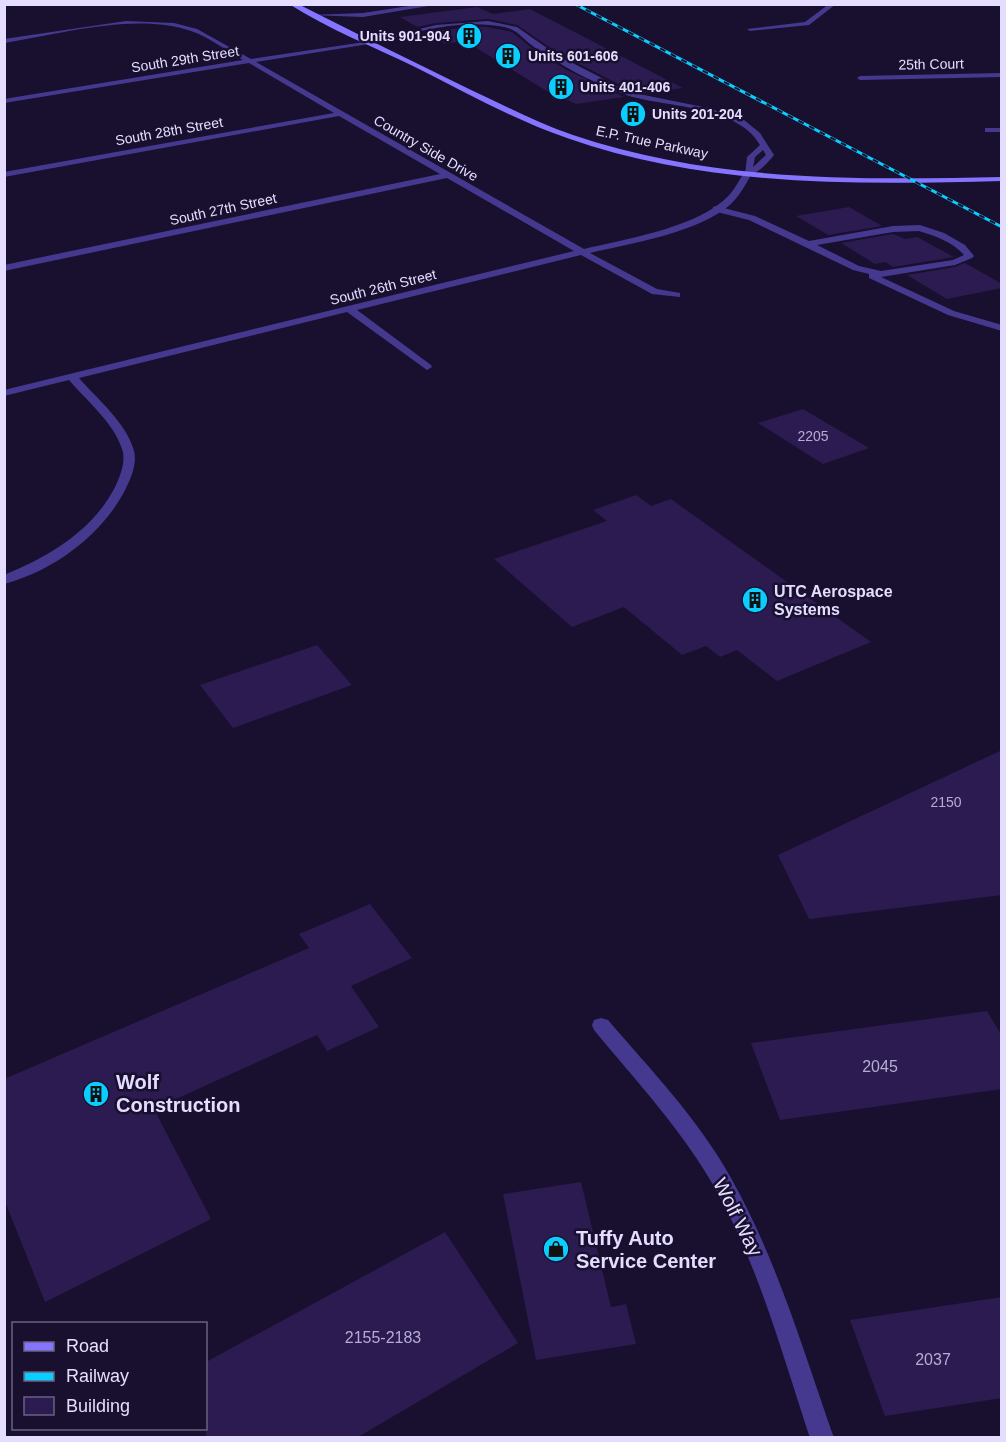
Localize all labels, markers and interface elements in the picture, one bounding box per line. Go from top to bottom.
building icon: Units 901-904 [454,21,484,51]
place label: Units 901-904 [360,28,450,44]
building icon: Units 601-606 [493,41,523,71]
street label: South 29th Street [130,43,240,75]
place label: Units 601-606 [528,48,618,64]
street label: 25th Court [898,55,964,73]
building icon: Units 401-406 [546,72,576,102]
place label: Units 401-406 [580,79,670,95]
building icon: Units 201-204 [618,99,648,129]
place label: Units 201-204 [652,106,742,122]
street label: Country Side Drive [371,112,481,184]
street label: South 28th Street [114,114,224,148]
street label: E.P. True Parkway [595,122,709,162]
street label: South 27th Street [168,190,278,228]
street label: South 26th Street [328,266,438,308]
house number: 2205 [797,428,829,444]
place label: UTC Aerospace Systems [774,583,893,618]
building icon: UTC Aerospace Systems [740,585,770,615]
house number: 2150 [930,794,962,810]
house number: 2045 [862,1058,898,1075]
place label: Wolf Construction [116,1071,240,1116]
building icon: Wolf Construction [81,1079,111,1109]
street label: Wolf Way [709,1174,767,1260]
place label: Tuffy Auto Service Center [576,1227,716,1272]
shop icon: Tuffy Auto Service Center [541,1234,571,1264]
legend [12,1322,207,1430]
house number: 2155-2183 [345,1329,421,1346]
text: Road [66,1336,109,1356]
house number: 2037 [915,1351,951,1368]
text: Railway [66,1366,129,1386]
text: Building [66,1396,130,1416]

